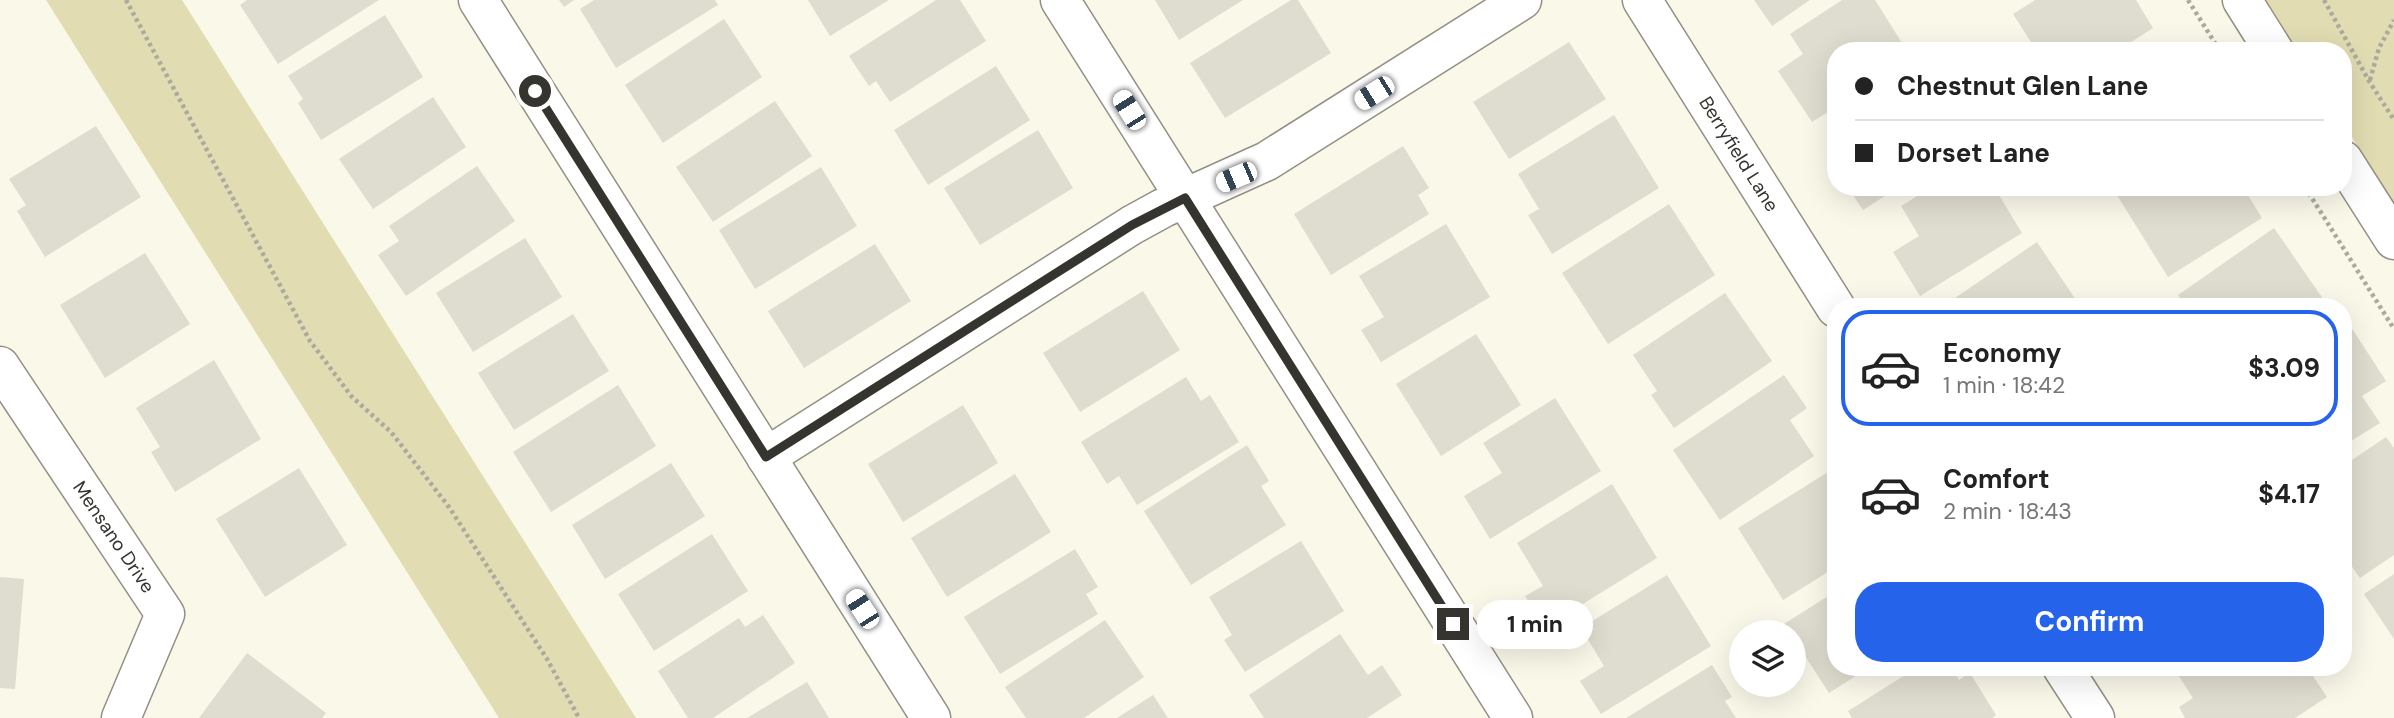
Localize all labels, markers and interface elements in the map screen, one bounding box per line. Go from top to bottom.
text: Chestnut Glen Lane [1897,69,2148,103]
car [1351,73,1398,113]
route start [519,75,551,107]
car [1109,87,1150,133]
street label: Berryfield Lane [1694,92,1784,216]
text: Dorset Lane [1897,136,2050,170]
car [1213,159,1260,195]
text: Economy [1943,336,2061,370]
icon: car [1859,337,1922,400]
text: $3.09 [2248,351,2320,385]
text: 1 min · 18:42 [1943,370,2065,400]
text: Comfort [1943,462,2049,496]
icon: car [1859,463,1922,526]
street label: Mensano Drive [67,476,161,598]
text: $4.17 [2258,477,2320,511]
text: 2 min · 18:43 [1943,496,2072,526]
button: Confirm [1855,582,2324,662]
car [842,586,883,632]
callout: 1 min [1478,600,1593,648]
route end [1437,608,1469,640]
text: 1 min [1507,609,1563,639]
map controls [1729,620,1806,697]
button: layers [1729,620,1806,697]

